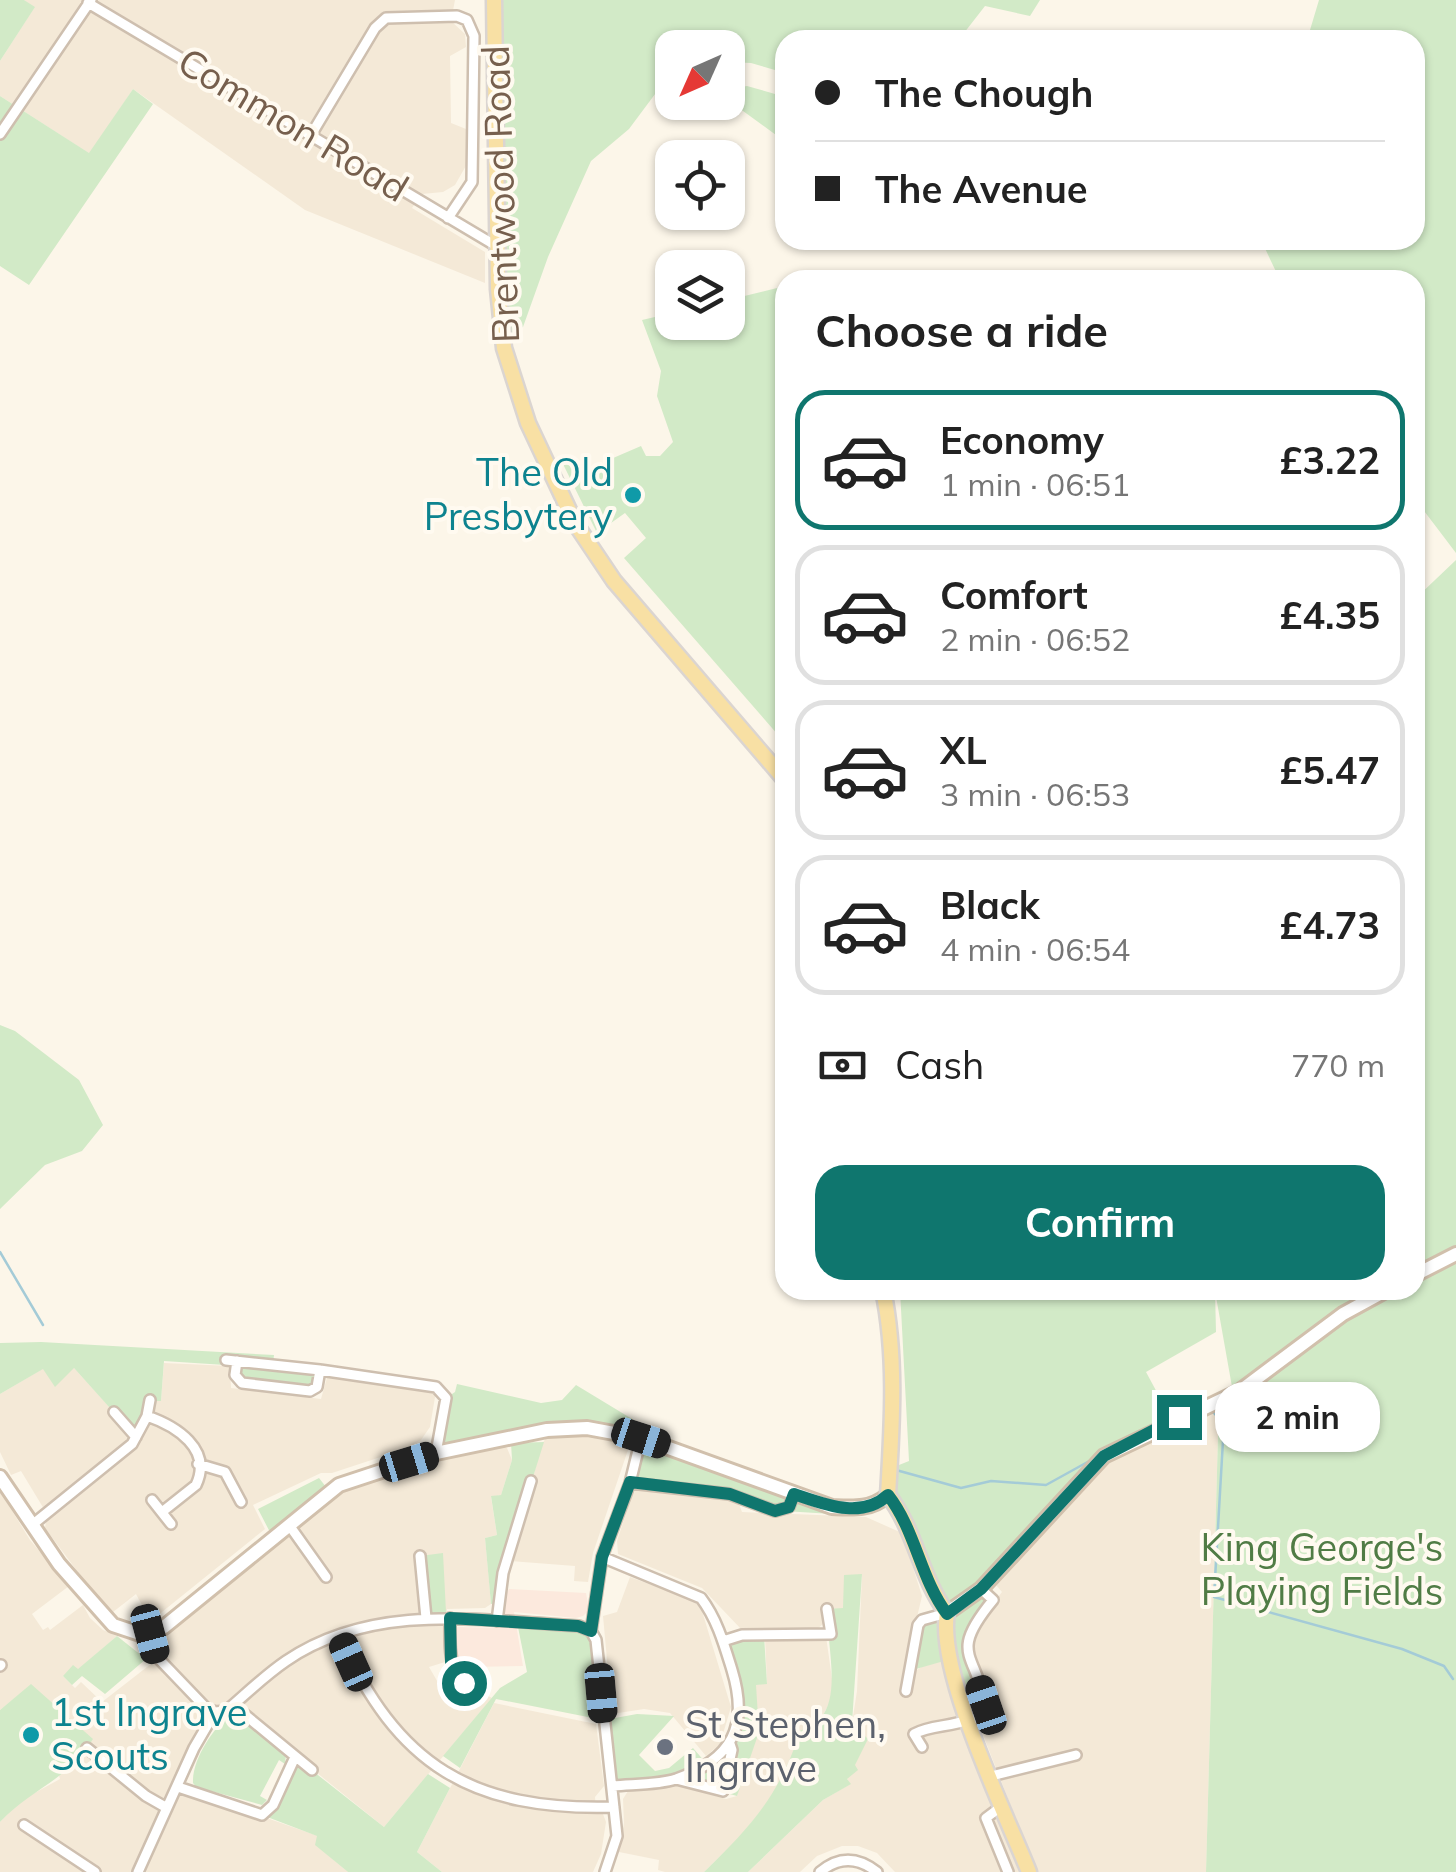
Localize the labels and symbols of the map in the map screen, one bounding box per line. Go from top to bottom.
north arrow [655,30,745,120]
street label: Common Road [170,37,417,212]
street label: Brentwood Road [471,44,529,344]
place label: The Old Presbytery [424,448,613,540]
marker: The Old Presbytery [622,484,644,506]
callout: 2 min [1214,1382,1379,1452]
route end [1157,1395,1202,1440]
car [608,1414,674,1462]
car [376,1439,442,1485]
park label: King George's Playing Fields [1201,1523,1443,1615]
car [128,1601,172,1667]
car [325,1628,377,1696]
route start [442,1661,487,1706]
car [583,1662,619,1724]
car [962,1672,1010,1738]
place label: 1st Ingrave Scouts [51,1688,248,1780]
place label: St Stephen, Ingrave [685,1700,886,1792]
marker: 1st Ingrave Scouts [20,1724,42,1746]
marker: St Stephen, Ingrave [654,1736,676,1758]

